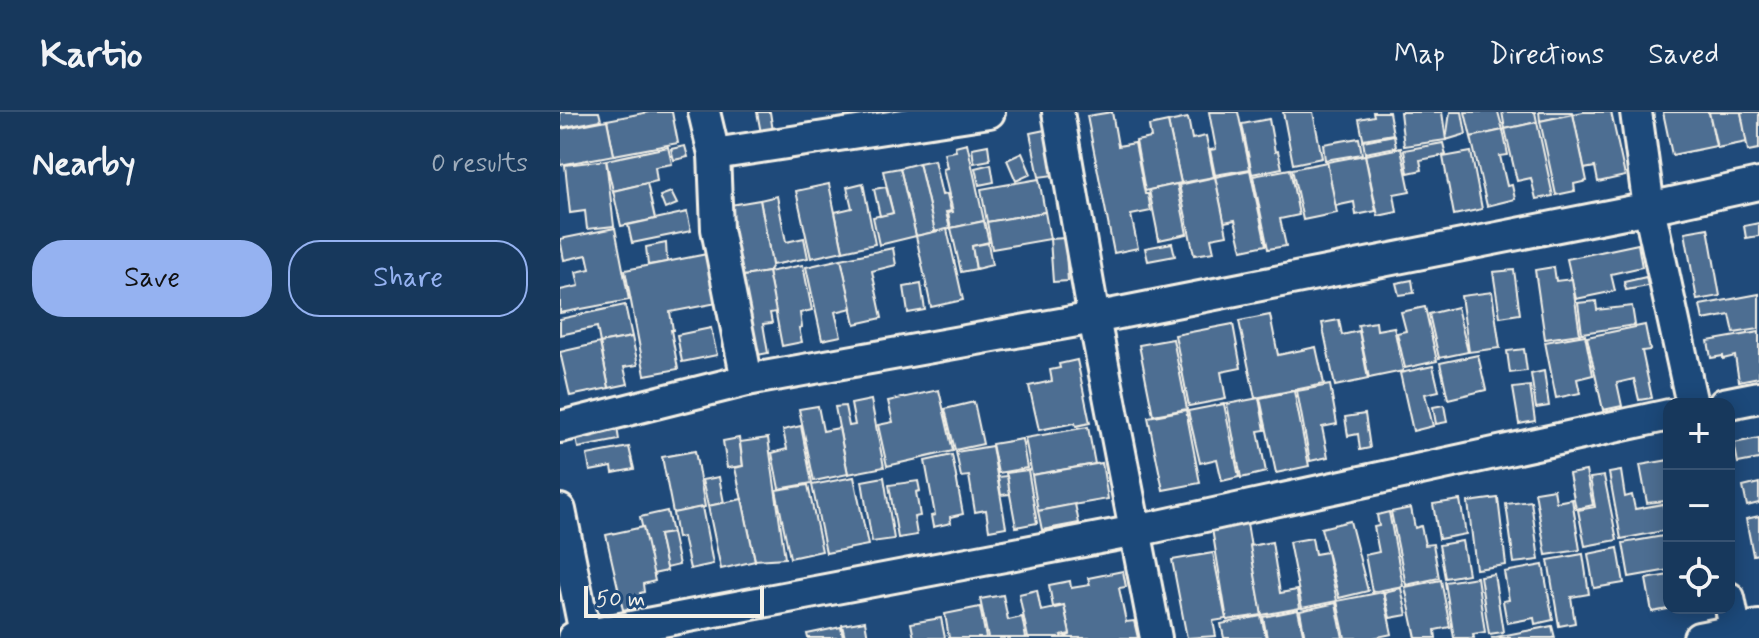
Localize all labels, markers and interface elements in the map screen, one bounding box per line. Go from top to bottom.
text: Kartio [40,31,143,80]
text: Map [1394,37,1445,74]
text: Directions [1489,37,1604,74]
text: Saved [1648,37,1719,74]
text: Nearby [32,142,136,187]
text: 0 results [431,147,528,181]
button: Save [32,240,272,317]
button: Share [288,240,528,317]
map controls [1663,398,1735,614]
button: + [1663,398,1735,470]
button: − [1663,470,1735,542]
button: locate [1663,542,1735,614]
scale bar [584,582,764,618]
text: 50 m [596,586,645,614]

